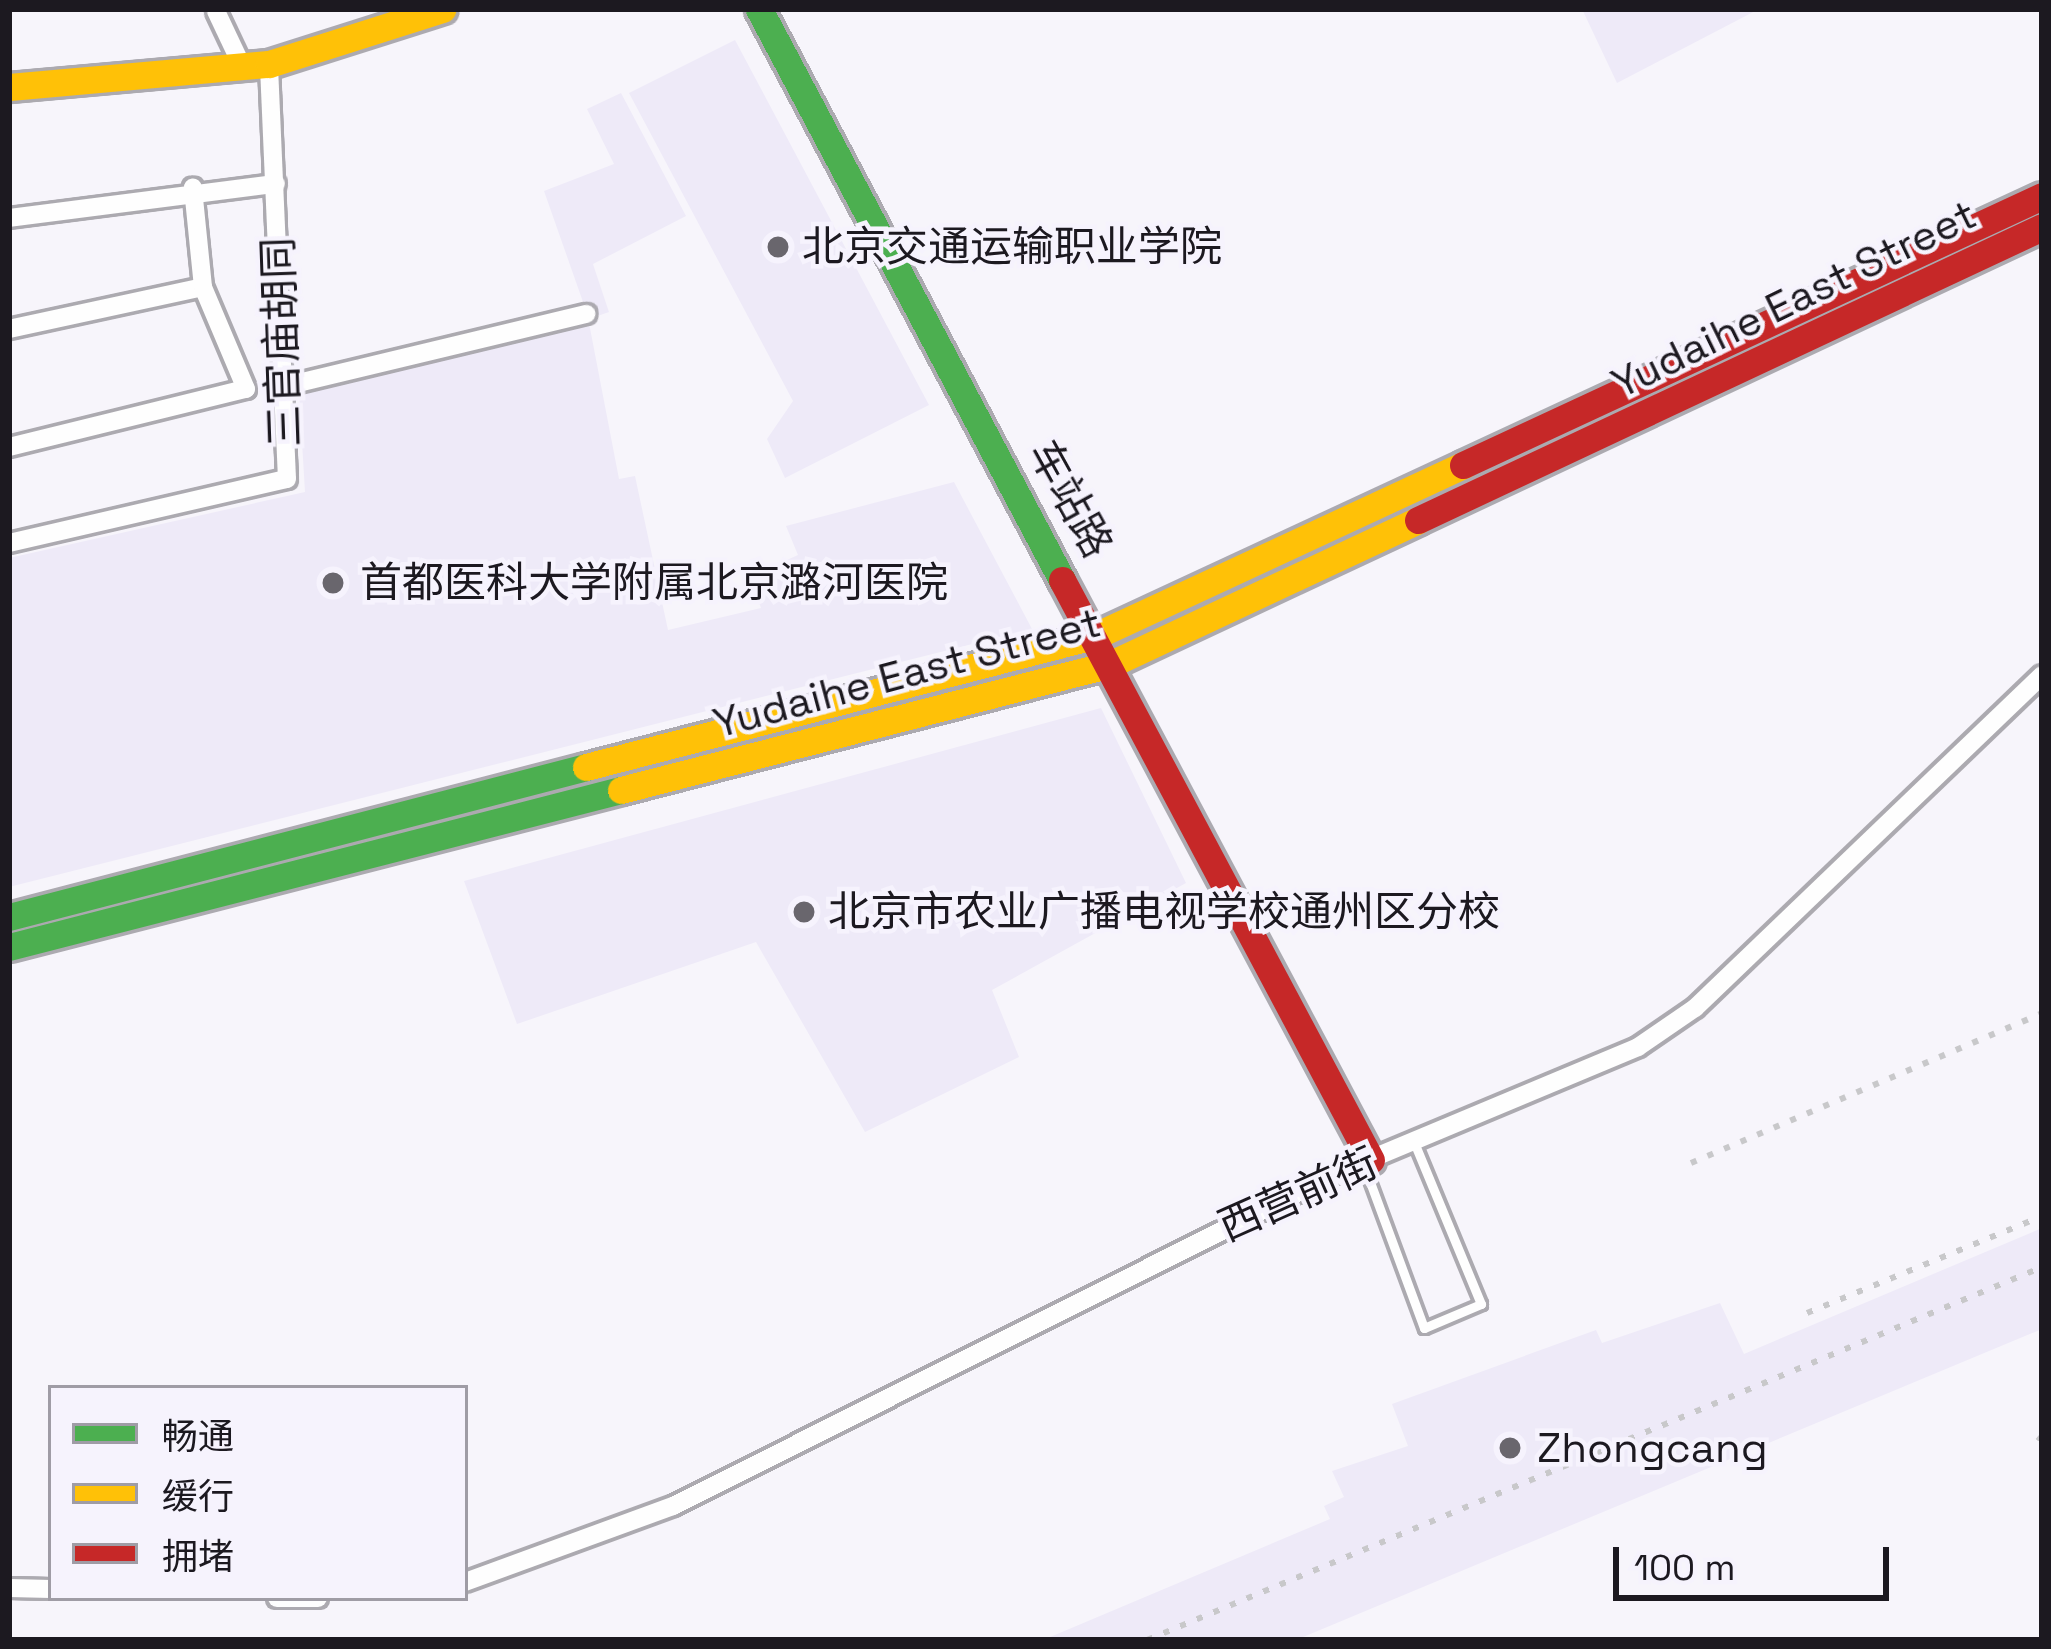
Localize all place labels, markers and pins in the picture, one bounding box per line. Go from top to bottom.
place label: 北京交通运输职业学院 [802,222,1222,272]
marker: 北京交通运输职业学院 [765,234,791,260]
place label: 首都医科大学附属北京潞河医院 [360,558,948,608]
marker: 首都医科大学附属北京潞河医院 [317,567,349,599]
place label: 北京市农业广播电视学校通州区分校 [828,887,1500,937]
marker: 北京市农业广播电视学校通州区分校 [791,899,817,925]
place label: Zhongcang [1537,1423,1768,1473]
marker: Zhongcang [1494,1432,1526,1464]

